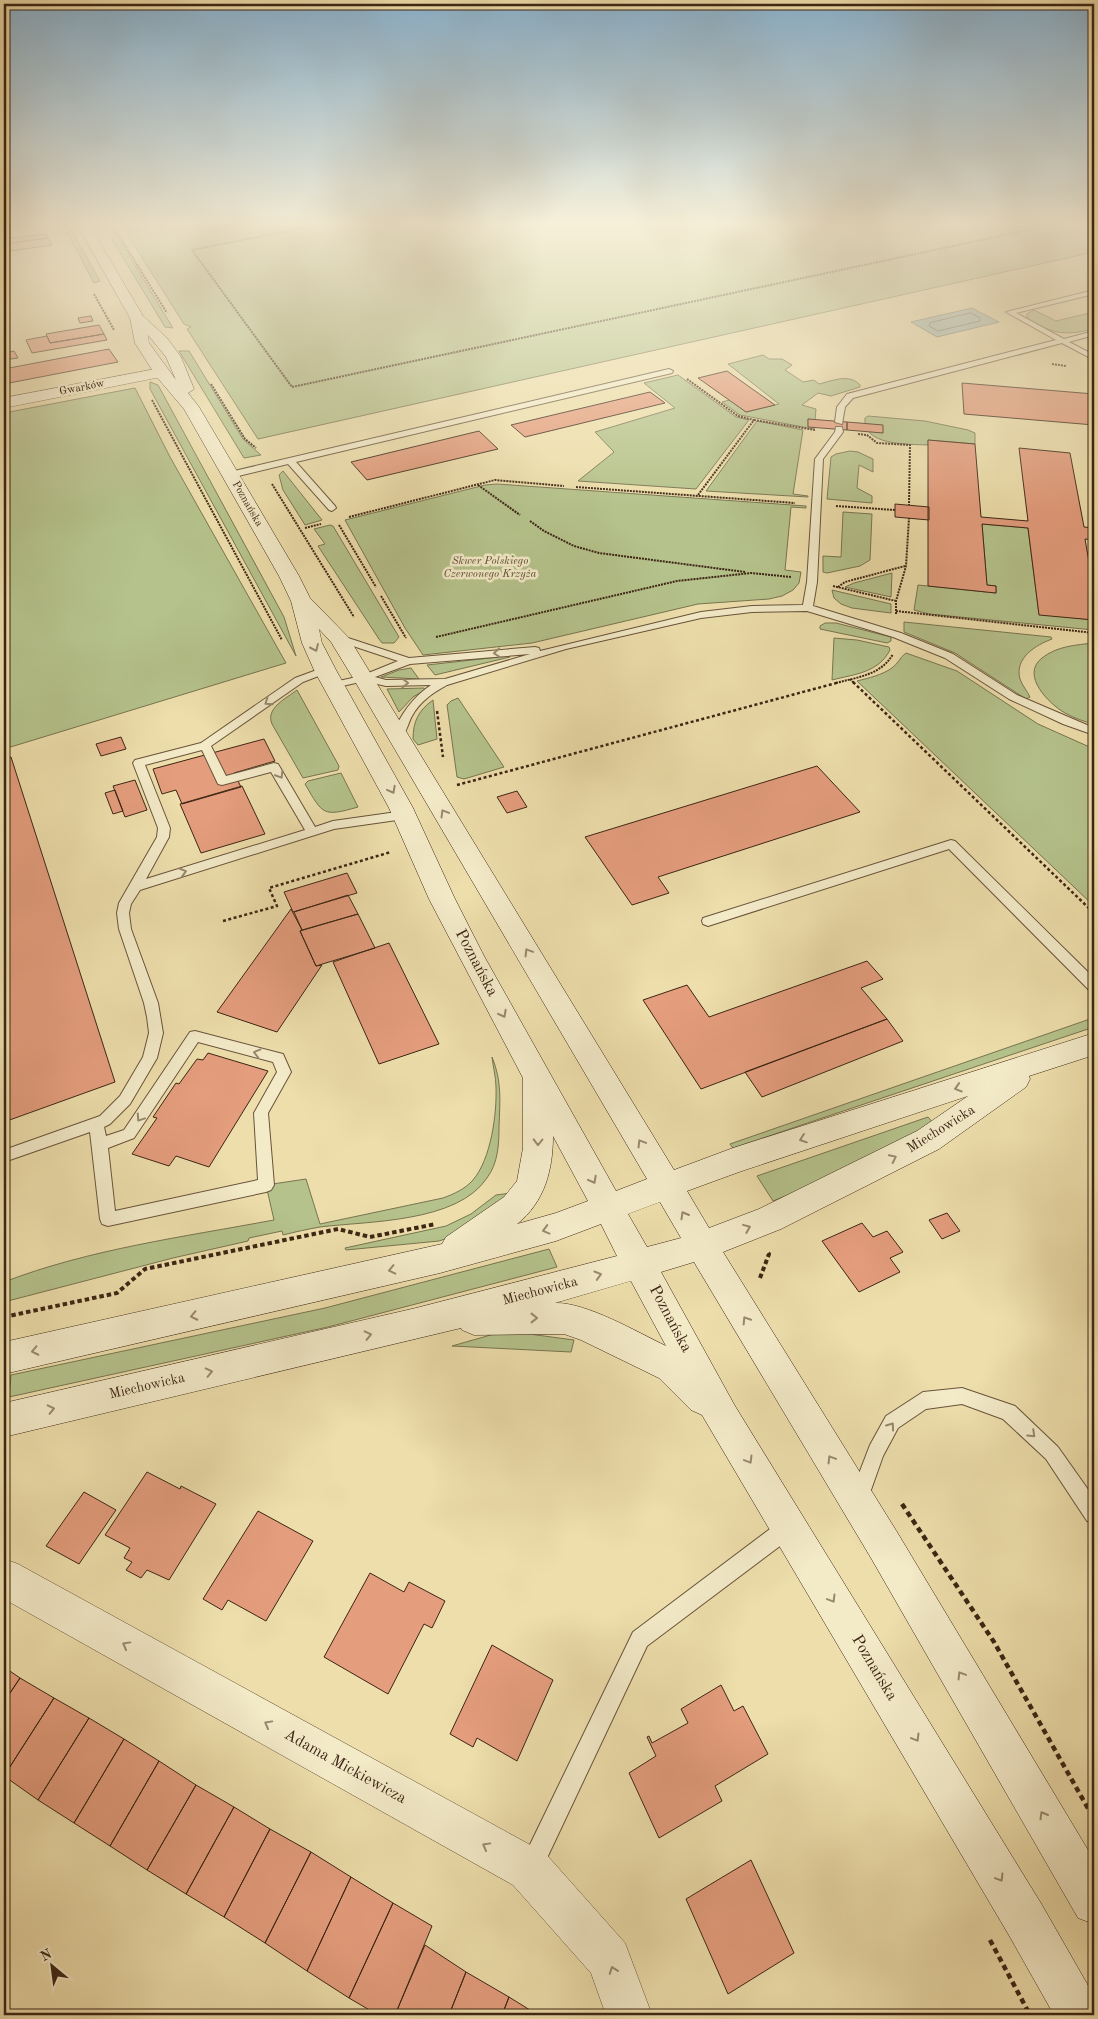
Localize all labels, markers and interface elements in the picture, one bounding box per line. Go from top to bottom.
street label: Gwarków [59,378,106,398]
street label: Poznańska [230,479,265,529]
park label: Skwer Polskiego Czerwonego Krzyża [444,556,537,580]
one-way arrow [308,643,319,652]
one-way arrow [493,647,501,658]
one-way arrow [402,678,409,688]
one-way arrow [264,696,273,705]
one-way arrow [273,770,283,779]
one-way arrow [386,785,396,794]
one-way arrow [441,809,451,818]
one-way arrow [178,868,186,878]
street label: Poznańska [452,927,500,999]
one-way arrow [524,949,534,958]
one-way arrow [497,1009,507,1018]
one-way arrow [253,1048,261,1058]
one-way arrow [954,1083,962,1093]
street label: Miechowicka [904,1103,978,1155]
one-way arrow [137,1112,146,1121]
one-way arrow [800,1133,808,1143]
one-way arrow [533,1138,543,1146]
one-way arrow [638,1139,648,1148]
one-way arrow [888,1153,897,1164]
one-way arrow [587,1175,597,1184]
one-way arrow [680,1212,690,1221]
one-way arrow [742,1223,751,1234]
one-way arrow [541,1224,550,1235]
one-way arrow [388,1264,397,1275]
one-way arrow [593,1271,602,1281]
street label: Miechowicka [501,1274,579,1308]
street label: Poznańska [646,1283,694,1355]
one-way arrow [189,1310,198,1321]
one-way arrow [530,1313,538,1323]
one-way arrow [742,1317,752,1326]
one-way arrow [363,1330,372,1341]
one-way arrow [31,1345,40,1356]
one-way arrow [205,1367,214,1378]
street label: Miechowicka [108,1370,186,1402]
one-way arrow [47,1404,56,1415]
one-way arrow [885,1422,894,1432]
one-way arrow [1026,1428,1035,1437]
one-way arrow [742,1454,752,1463]
one-way arrow [827,1455,837,1464]
one-way arrow [826,1594,836,1603]
street label: Poznańska [848,1632,900,1704]
one-way arrow [122,1642,131,1652]
one-way arrow [958,1671,968,1680]
one-way arrow [264,1720,273,1730]
street label: Adama Mickiewicza [281,1727,409,1807]
one-way arrow [910,1733,920,1742]
one-way arrow [1040,1811,1050,1820]
one-way arrow [483,1842,492,1852]
one-way arrow [993,1872,1003,1881]
north arrow [28,1942,78,1992]
text: N [38,1947,55,1964]
one-way arrow [609,1966,619,1974]

